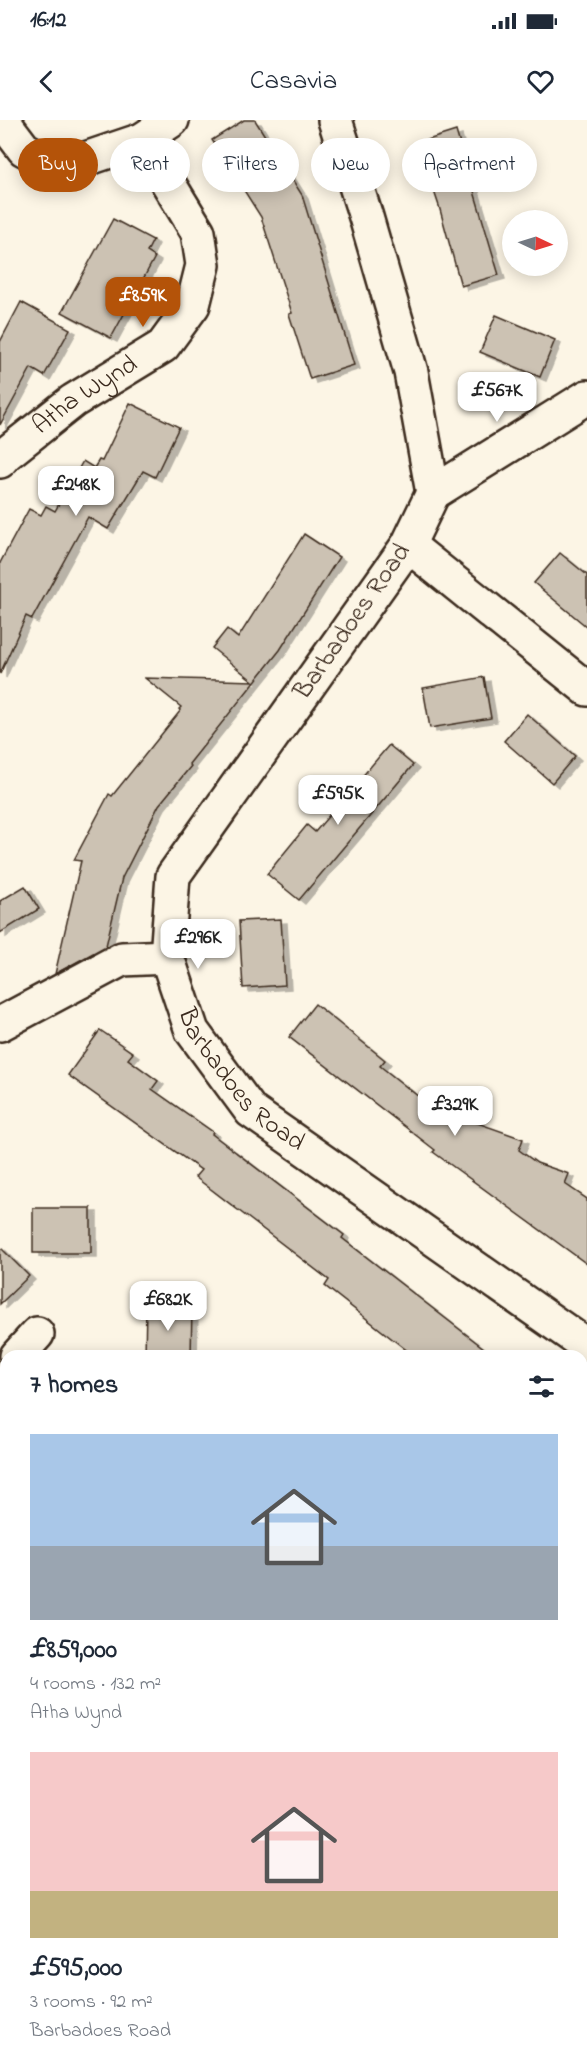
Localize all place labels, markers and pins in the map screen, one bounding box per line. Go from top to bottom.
pin: £859K [101,277,185,328]
pin: £567K [455,372,539,423]
pin: £248K [34,466,118,517]
pin: £595K [296,775,380,826]
pin: £296K [156,919,240,970]
pin: £329K [413,1086,497,1137]
pin: £682K [126,1281,210,1332]

